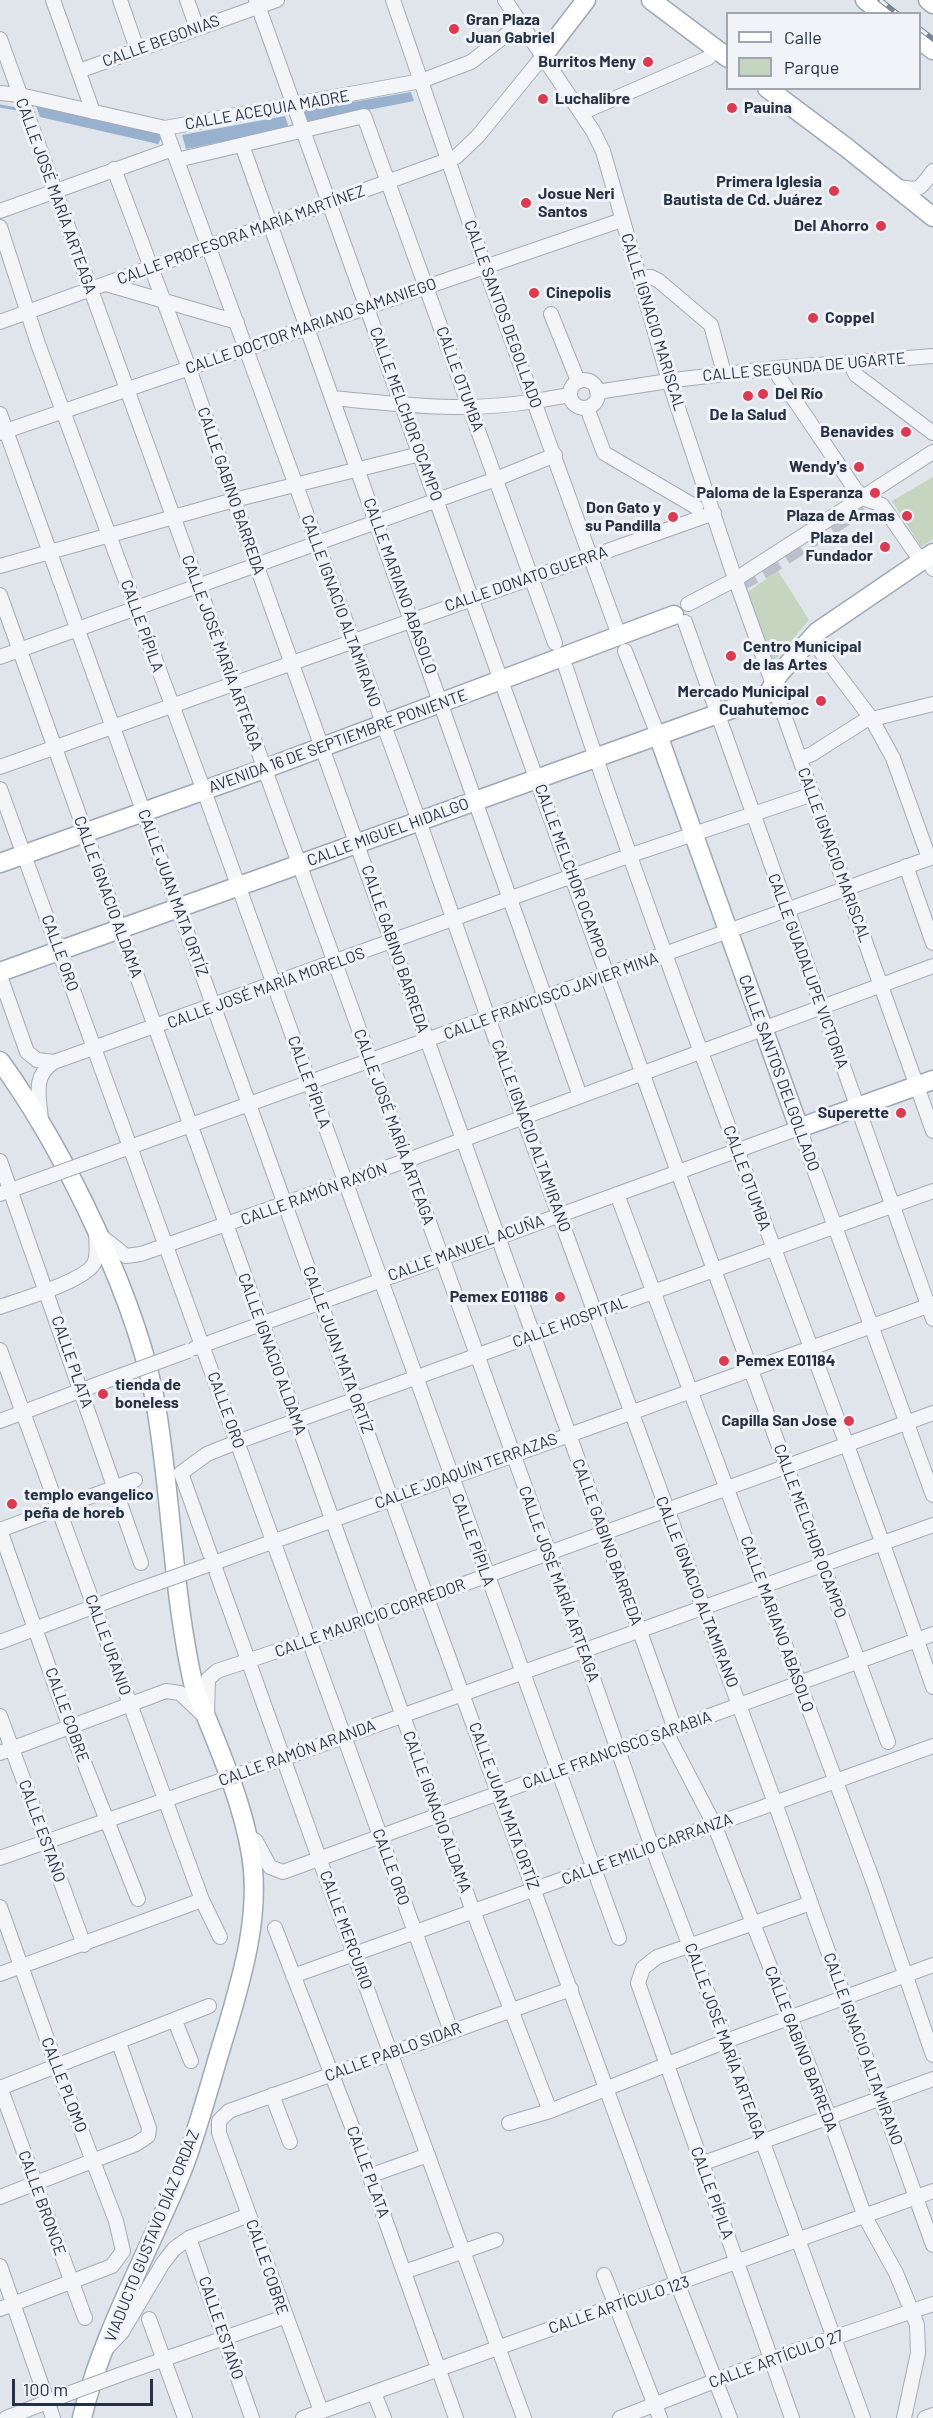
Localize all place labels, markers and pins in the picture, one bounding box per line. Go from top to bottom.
place label: Gran Plaza Juan Gabriel [466,10,555,48]
marker: Gran Plaza Juan Gabriel [447,22,461,36]
place label: Burritos Meny [538,52,636,72]
marker: Burritos Meny [641,55,655,69]
place label: Luchalibre [555,89,630,109]
marker: Luchalibre [536,92,550,106]
place label: Pauina [744,98,792,118]
marker: Pauina [725,101,739,115]
place label: Primera Iglesia Bautista de Cd. Juárez [663,172,822,210]
place label: Josue Neri Santos [538,184,615,222]
marker: Primera Iglesia Bautista de Cd. Juárez [827,184,841,198]
marker: Josue Neri Santos [519,196,533,210]
place label: Del Ahorro [794,216,869,236]
marker: Del Ahorro [874,219,888,233]
place label: Cinepolis [546,283,611,303]
marker: Cinepolis [527,286,541,300]
place label: Coppel [825,308,874,328]
marker: Coppel [806,311,820,325]
place label: Del Río [775,384,823,404]
marker: Del Río [756,387,770,401]
marker: De la Salud [741,389,755,403]
place label: De la Salud [710,405,786,425]
place label: Benavides [820,422,894,442]
marker: Benavides [899,425,913,439]
place label: Wendy's [789,457,847,477]
marker: Wendy's [852,460,866,474]
place label: Paloma de la Esperanza [697,483,863,503]
marker: Paloma de la Esperanza [868,486,882,500]
place label: Don Gato y su Pandilla [585,498,661,536]
place label: Plaza de Armas [786,506,895,526]
marker: Plaza de Armas [900,509,914,523]
marker: Don Gato y su Pandilla [666,510,680,524]
place label: Plaza del Fundador [806,528,873,566]
marker: Plaza del Fundador [878,540,892,554]
place label: Centro Municipal de las Artes [743,637,861,675]
marker: Centro Municipal de las Artes [724,649,738,663]
place label: Mercado Municipal Cuahutemoc [678,682,809,720]
marker: Mercado Municipal Cuahutemoc [814,694,828,708]
place label: Superette [818,1103,889,1123]
marker: Superette [894,1106,908,1120]
place label: Pemex E01186 [450,1287,548,1307]
marker: Pemex E01186 [553,1290,567,1304]
place label: Pemex E01184 [736,1351,835,1371]
marker: Pemex E01184 [717,1354,731,1368]
place label: tienda de boneless [115,1375,181,1413]
marker: tienda de boneless [96,1387,110,1401]
place label: Capilla San Jose [721,1411,837,1431]
marker: Capilla San Jose [842,1414,856,1428]
place label: templo evangelico peña de horeb [24,1485,154,1523]
marker: templo evangelico peña de horeb [5,1497,19,1511]

